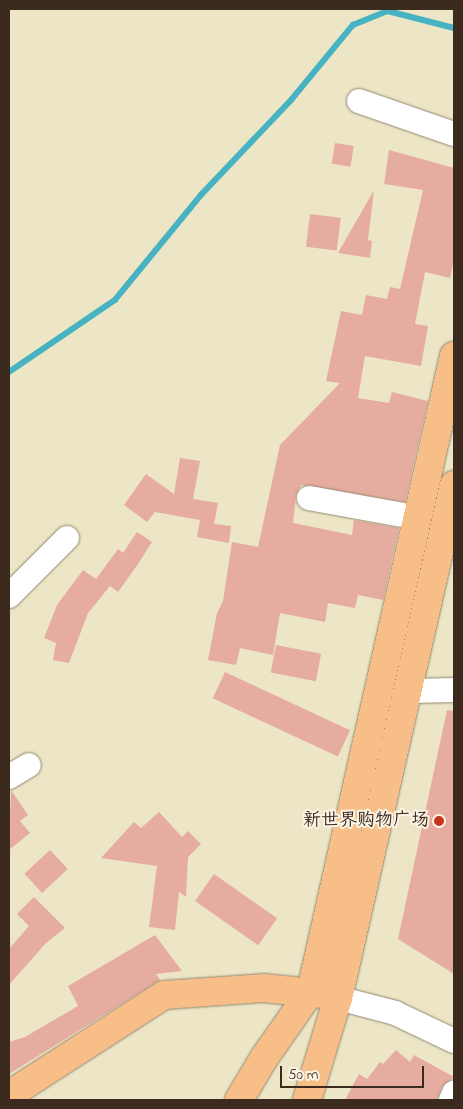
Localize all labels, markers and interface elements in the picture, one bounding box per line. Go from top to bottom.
place label: 新世界购物广场 [303,810,429,832]
marker: 新世界购物广场 [433,815,445,827]
scale bar [283,1056,427,1088]
text: 50 m [288,1064,318,1086]

